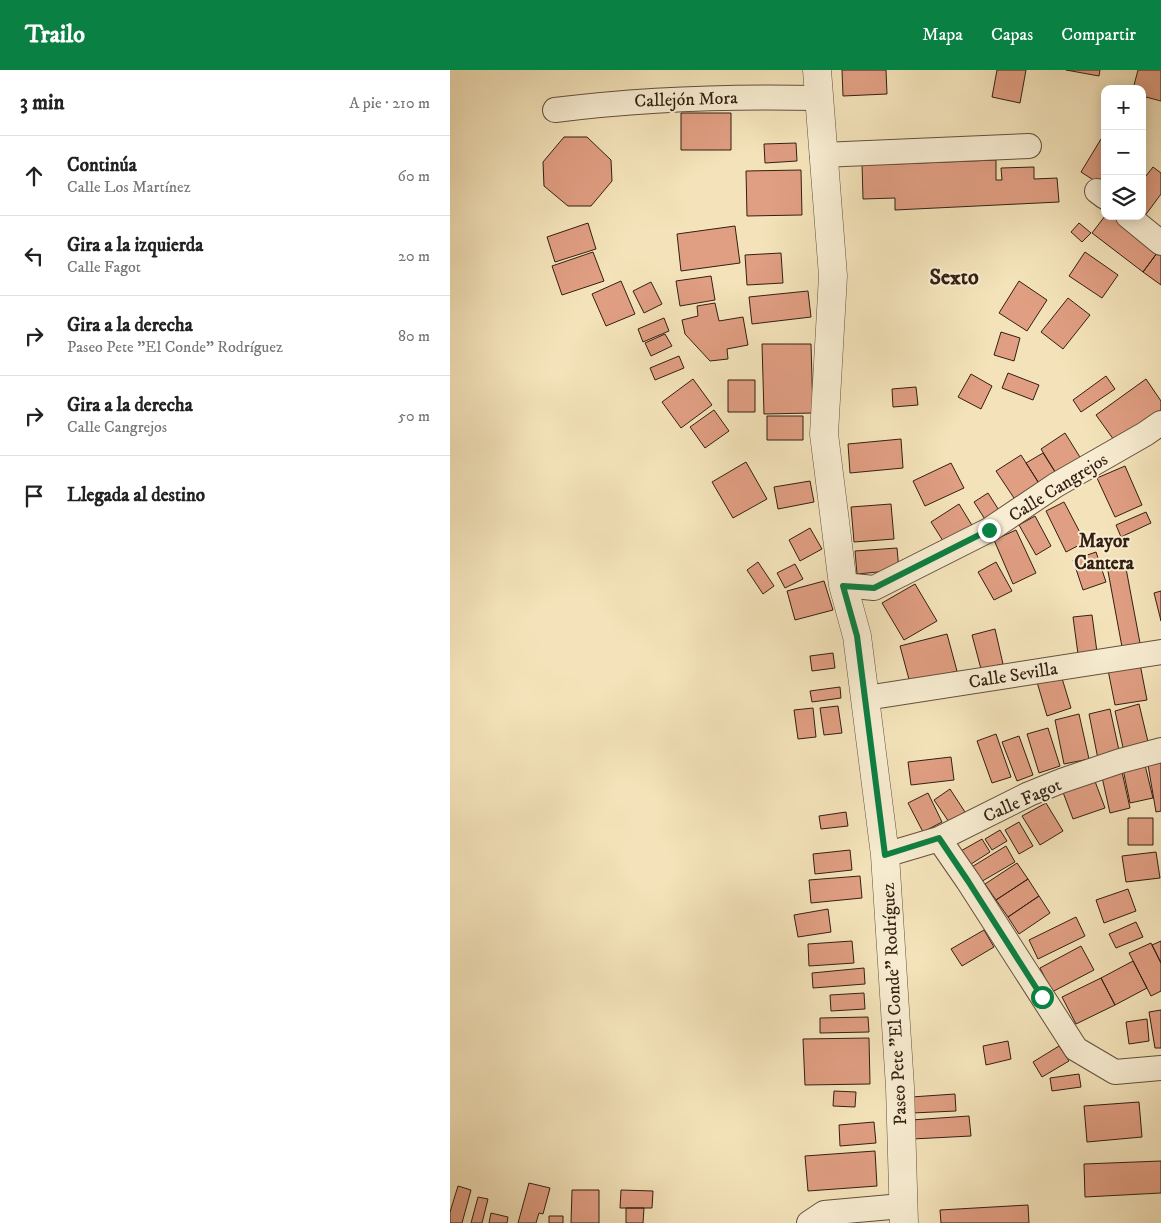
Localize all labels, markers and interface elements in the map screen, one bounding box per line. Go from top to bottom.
text: Trailo [25,20,85,50]
text: Mapa [922,24,963,46]
text: Capas [991,24,1033,46]
text: Compartir [1061,24,1136,46]
map controls [1101,85,1146,220]
button: + [1101,85,1146,130]
street label: Callejón Mora [634,87,738,113]
text: 3 min [20,90,65,116]
text: A pie · 210 m [349,93,430,113]
button: − [1101,130,1146,175]
text: Continúa [67,154,137,177]
icon: ahead [20,162,48,190]
text: 60 m [398,166,430,186]
button: layers [1101,175,1146,220]
text: Calle Los Martínez [67,177,191,197]
text: Gira a la izquierda [67,234,203,257]
icon: left [20,242,48,270]
text: 20 m [398,246,430,266]
text: Calle Fagot [67,257,141,277]
district label: Sexto [929,264,979,291]
text: Gira a la derecha [67,314,193,337]
icon: right [20,322,48,350]
text: 80 m [398,326,430,346]
text: Paseo Pete "El Conde" Rodríguez [67,337,283,357]
text: Gira a la derecha [67,394,193,417]
icon: right [20,402,48,430]
text: 50 m [398,406,430,426]
text: Calle Cangrejos [67,417,167,437]
street label: Calle Cangrejos [1005,449,1112,527]
icon: arrive [20,482,48,510]
text: Llegada al destino [67,484,205,507]
route end [978,519,1001,542]
district label: Mayor Cantera [1074,530,1135,575]
street label: Calle Sevilla [967,658,1059,694]
street label: Calle Fagot [980,774,1065,828]
street label: Paseo Pete "El Conde" Rodríguez [878,882,912,1126]
route start [1031,986,1054,1009]

